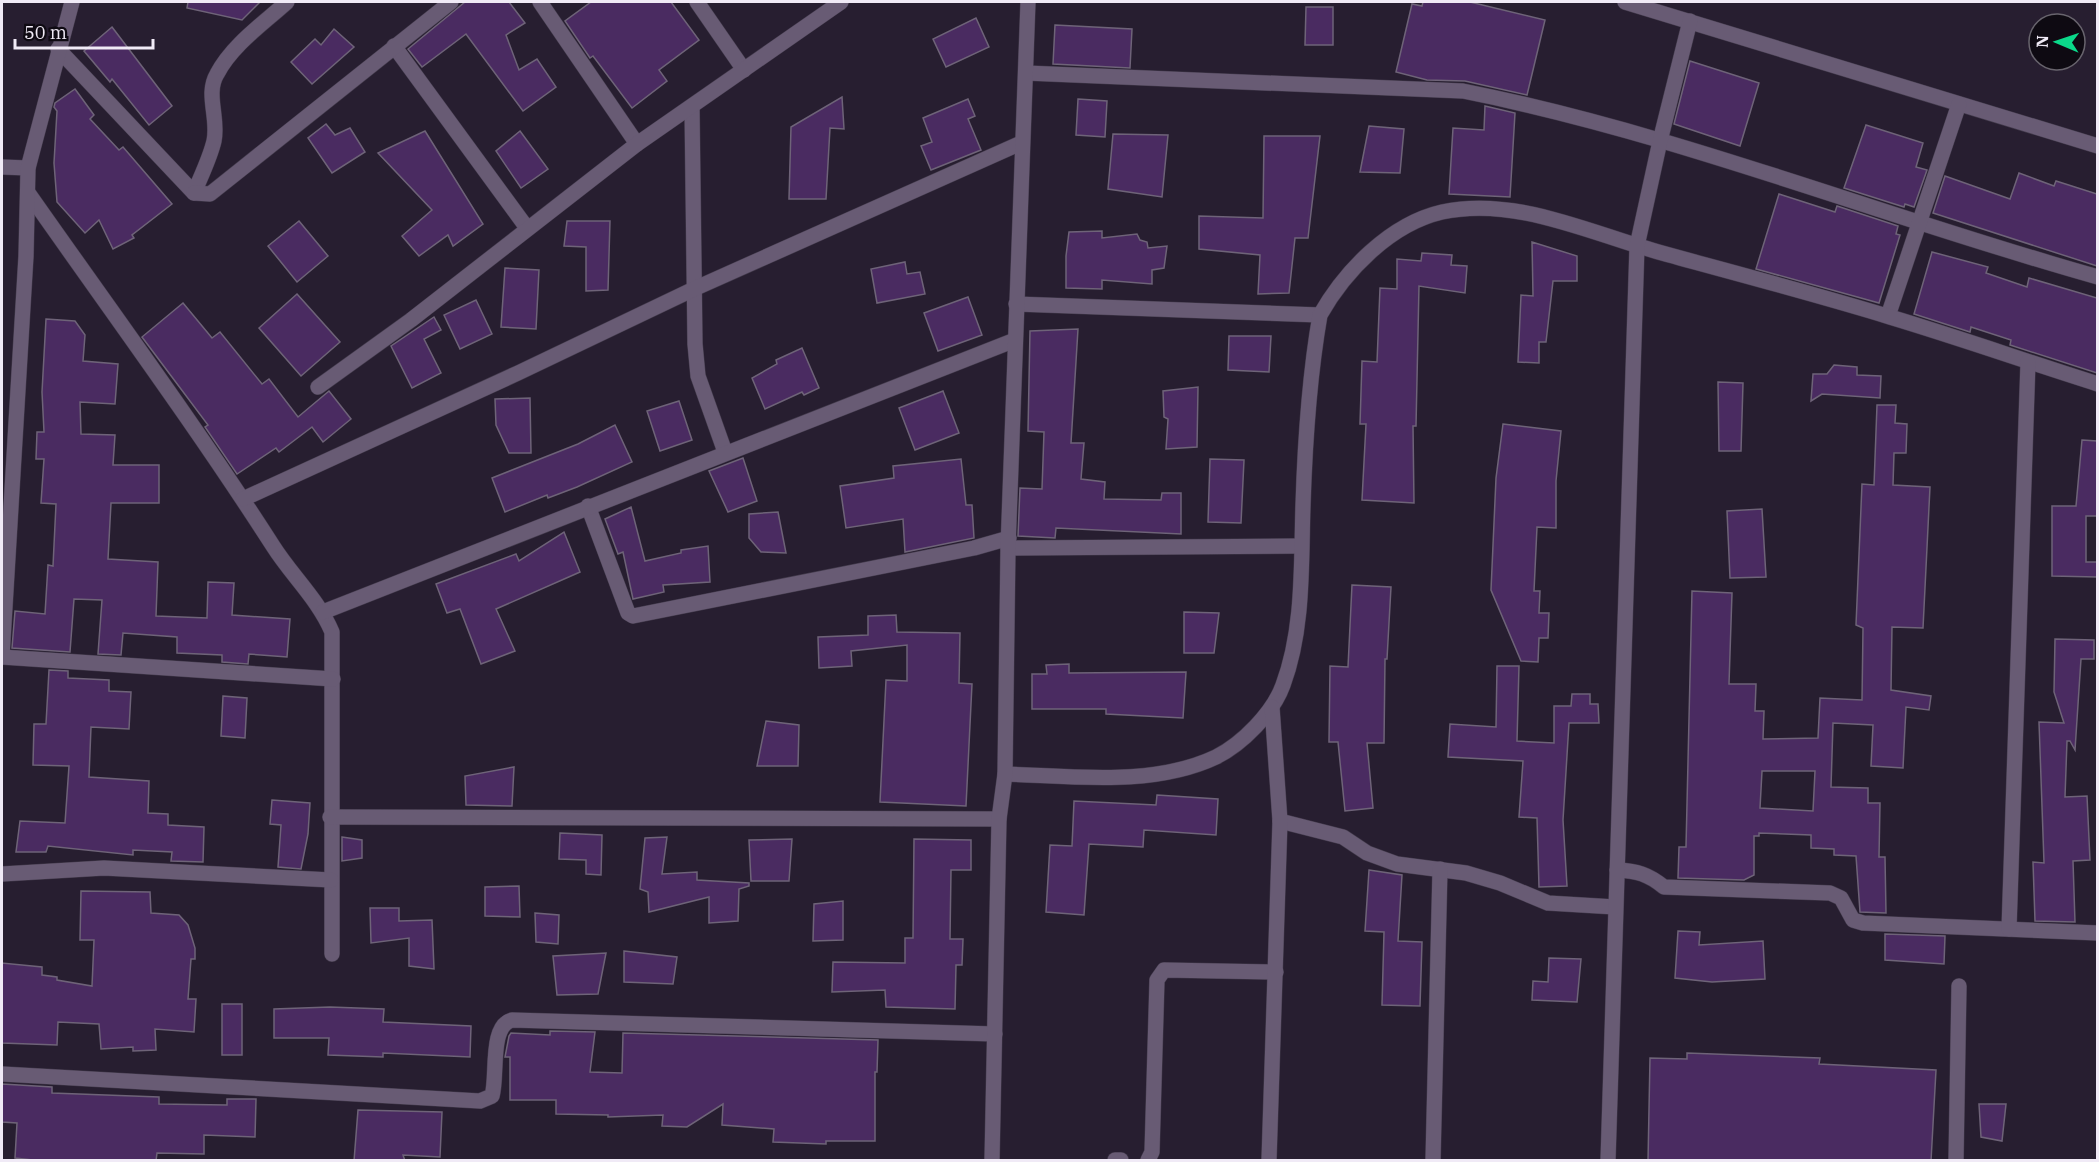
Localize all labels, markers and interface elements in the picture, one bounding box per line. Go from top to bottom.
scale bar [15,12,153,50]
north arrow [2027,12,2087,72]
text: 50 m [24,21,67,44]
text: N [2032,35,2052,48]

